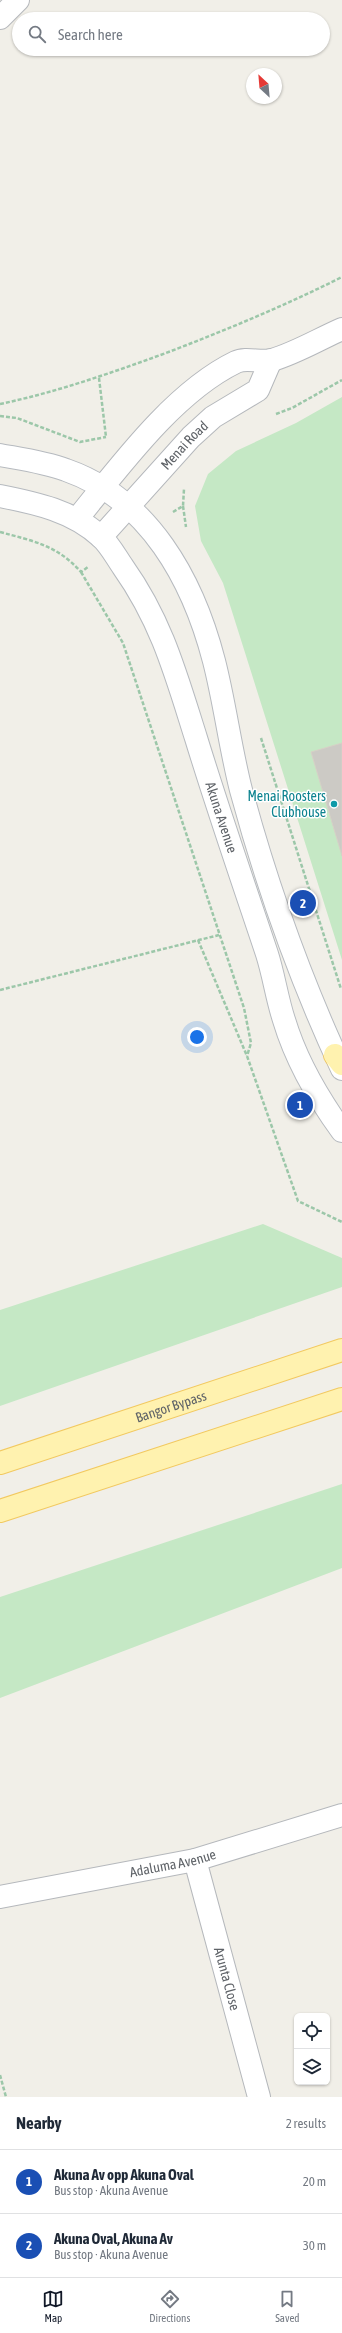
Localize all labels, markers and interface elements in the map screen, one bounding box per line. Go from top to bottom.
search box [12,12,330,56]
icon: search [26,23,48,45]
text: Search here [58,26,123,43]
north arrow [246,68,282,104]
street label: Menai Road [158,418,211,473]
street label: Akuna Avenue [202,780,241,855]
place label: Menai Roosters Clubhouse [247,788,326,820]
marker: Menai Roosters Clubhouse [329,799,339,809]
pin: 2 [290,888,316,918]
your location [187,1027,207,1047]
pin: 1 [287,1090,313,1120]
street label: Bangor Bypass [133,1387,209,1426]
street label: Adaluma Avenue [128,1846,218,1880]
street label: Arunta Close [211,1945,243,2012]
map controls [294,2013,330,2085]
button: locate [294,2013,330,2049]
button: layers [294,2049,330,2085]
text: Nearby [16,2113,62,2133]
text: 2 results [286,2116,326,2131]
text: Akuna Av opp Akuna Oval [54,2166,194,2183]
text: 1 [26,2174,32,2189]
text: 20 m [303,2174,326,2189]
text: Bus stop · Akuna Avenue [54,2183,168,2198]
text: Akuna Oval, Akuna Av [54,2230,173,2247]
text: 2 [26,2238,32,2253]
text: 30 m [303,2238,326,2253]
text: Bus stop · Akuna Avenue [54,2247,168,2262]
tab: Map [42,2288,64,2324]
tab: Directions [149,2288,190,2324]
tab: Saved [275,2288,300,2324]

